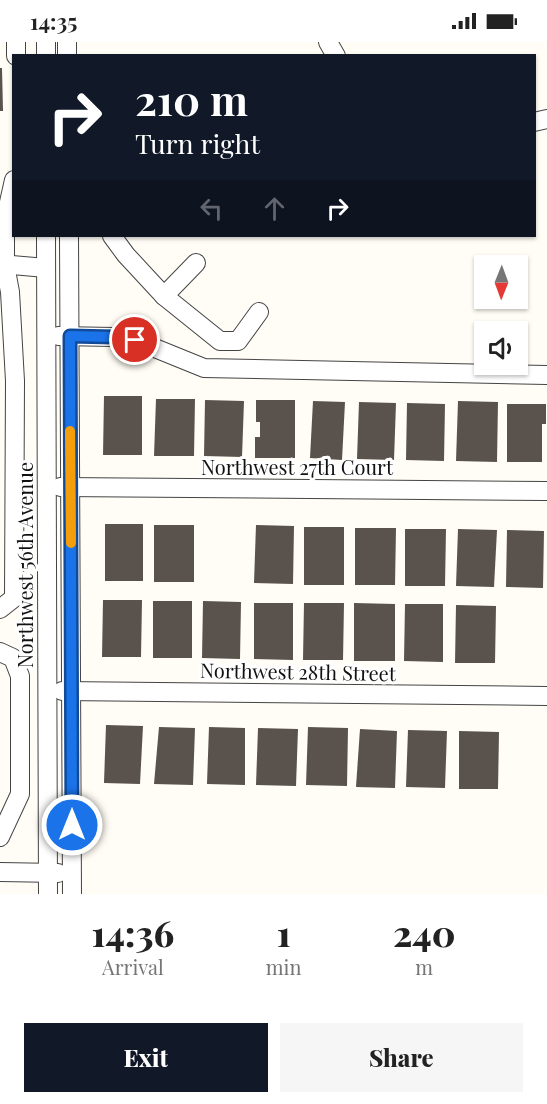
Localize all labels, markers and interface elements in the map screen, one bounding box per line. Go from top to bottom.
text: 14:35 [30,6,77,36]
text: 210 m [135,71,248,127]
icon: right [36,78,114,156]
text: Turn right [135,125,260,161]
icon: left [195,192,228,225]
icon: ahead [258,192,291,225]
icon: right [321,192,354,225]
north arrow [474,255,528,309]
map controls [474,255,528,375]
pin [109,314,160,365]
button: sound [474,321,528,375]
icon: arrive [118,323,151,356]
street label: Northwest 27th Court [201,453,394,480]
street label: Northwest 56th Avenue [11,462,38,668]
street label: Northwest 28th Street [200,656,397,686]
position arrow [40,793,104,857]
text: 14:36 [92,908,174,956]
text: 1 [277,908,291,956]
text: 240 [393,908,455,956]
text: Arrival [102,953,164,980]
text: min [266,953,301,980]
text: m [415,953,433,980]
button: Exit [24,1023,268,1092]
button: Share [280,1023,523,1092]

